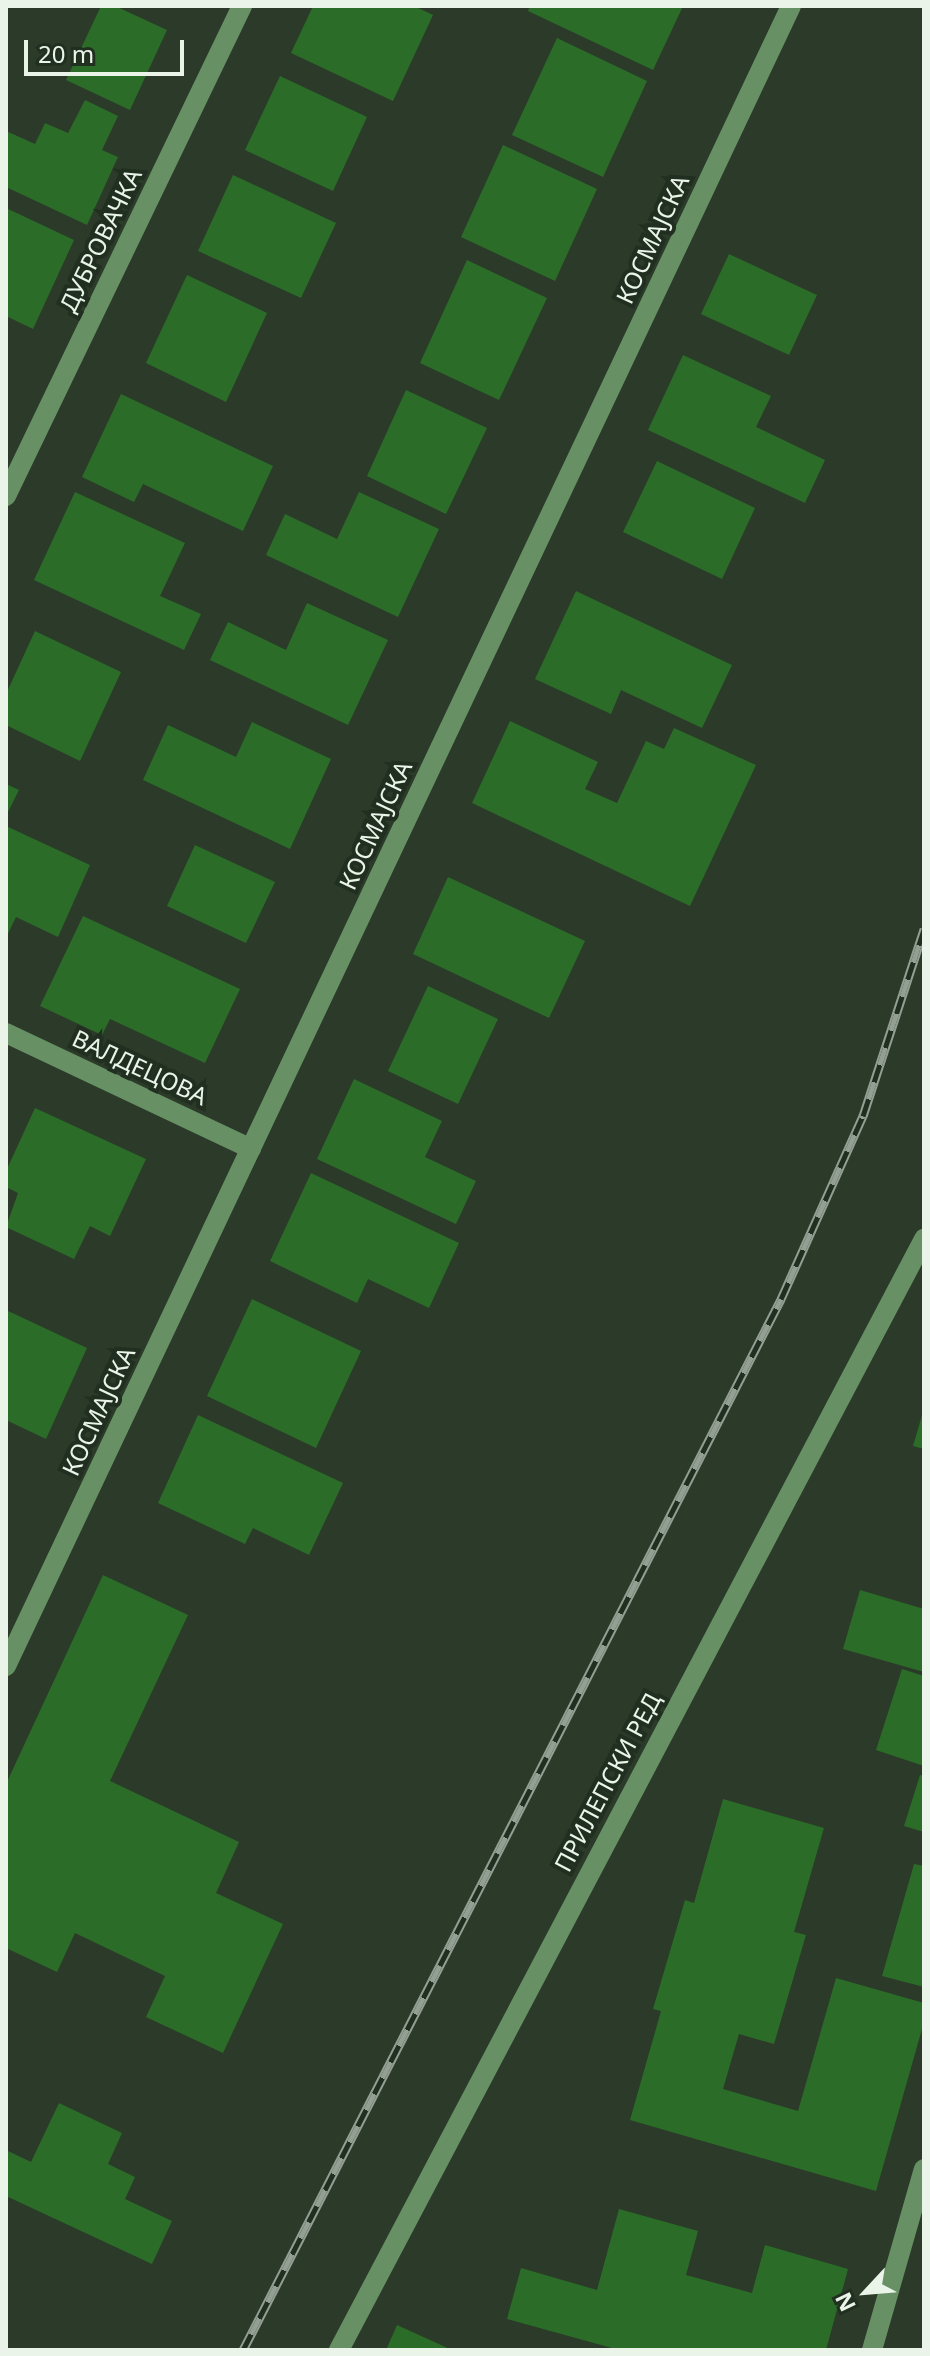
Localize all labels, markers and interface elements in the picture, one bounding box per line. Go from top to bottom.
scale bar [28,24,188,74]
text: 20 m [38,37,94,70]
street label: ДУБРОВАЧКА [53,164,147,316]
street label: КОСМАЈСКА [610,170,694,308]
street label: КОСМАЈСКА [333,756,417,894]
street label: ВАЛДЕЦОВА [68,1023,212,1111]
street label: КОСМАЈСКА [56,1342,140,1480]
street label: ПРИЛЕПСКИ РЕД [548,1688,666,1876]
north arrow [826,2252,906,2332]
text: N [827,2288,862,2317]

